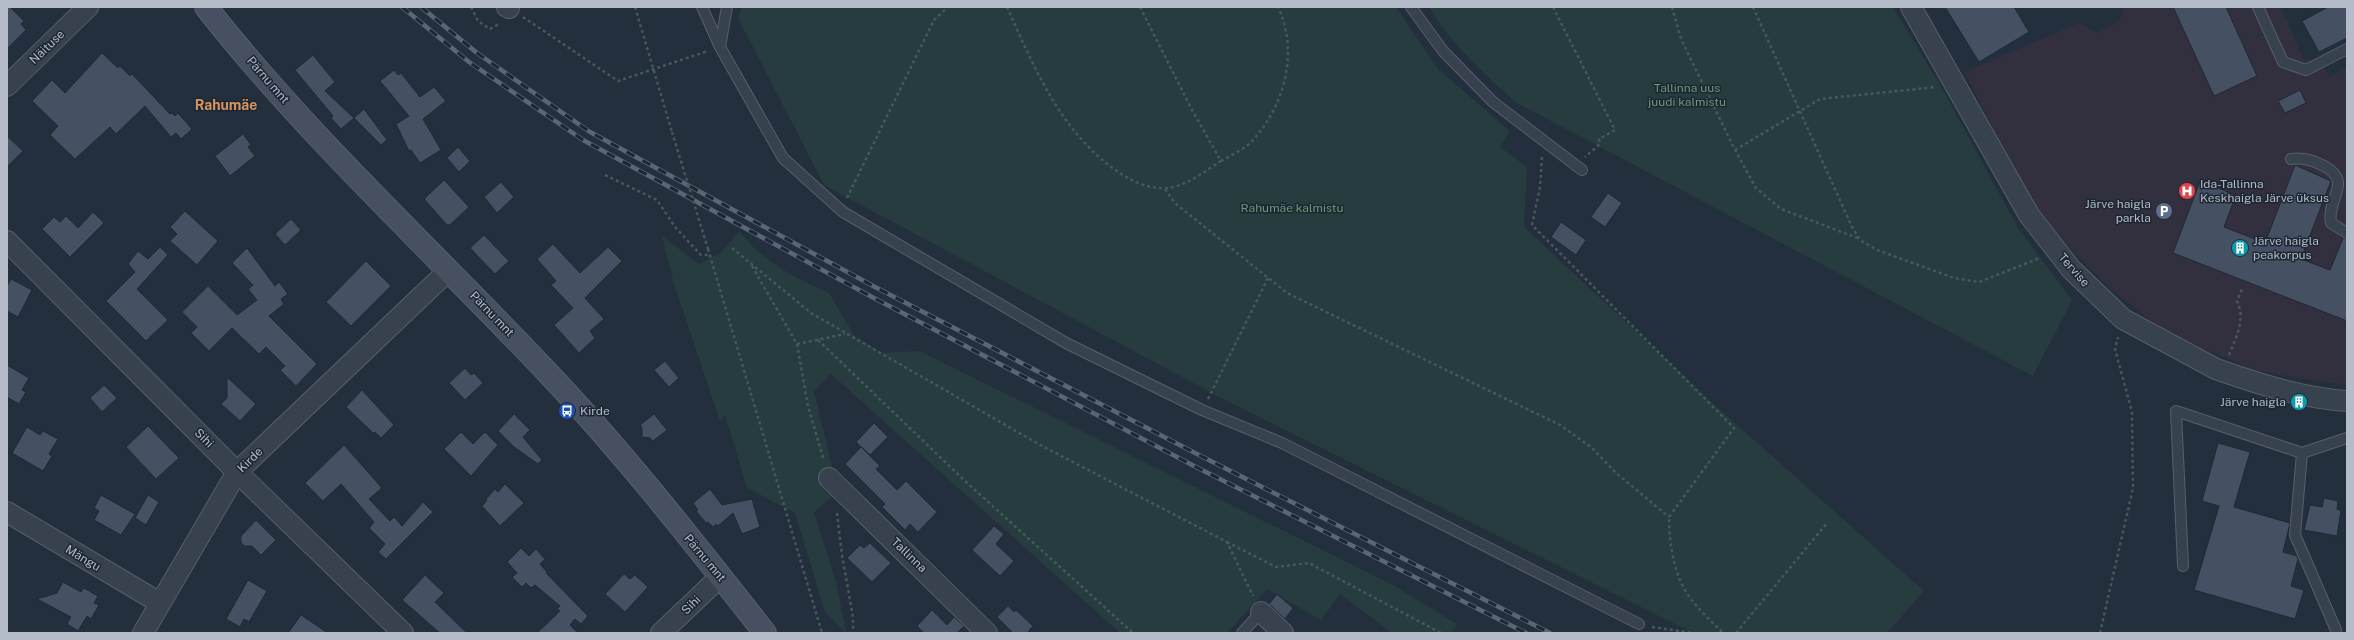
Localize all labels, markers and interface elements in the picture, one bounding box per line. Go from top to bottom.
street label: Näituse [27,27,67,67]
street label: Pärnu mnt [244,54,292,106]
park label: Tallinna uus juudi kalmistu [1647,81,1726,109]
district label: Rahumäe [195,97,257,113]
place label: Ida-Tallinna Keskhaigla Järve üksus [2200,177,2329,205]
hospital icon: Ida-Tallinna Keskhaigla Järve üksus [2177,181,2197,201]
place label: Järve haigla parkla [2085,197,2151,225]
park label: Rahumäe kalmistu [1241,201,1343,215]
parking icon: Järve haigla parkla [2154,201,2174,221]
place label: Järve haigla peakorpus [2253,234,2319,262]
building icon: Järve haigla peakorpus [2230,238,2250,258]
street label: Tervise [2055,251,2093,290]
street label: Pärnu mnt [467,289,517,340]
building icon: Järve haigla [2289,392,2309,412]
place label: Järve haigla [2220,395,2286,409]
bus stop icon: Kirde [557,401,577,421]
place label: Kirde [580,404,610,418]
street label: Sihi [192,426,216,450]
street label: Kirde [235,444,266,475]
street label: Pärnu mnt [681,532,729,585]
street label: Tallinna [888,535,930,575]
street label: Mängu [63,542,103,574]
street label: Sihi [679,593,703,617]

